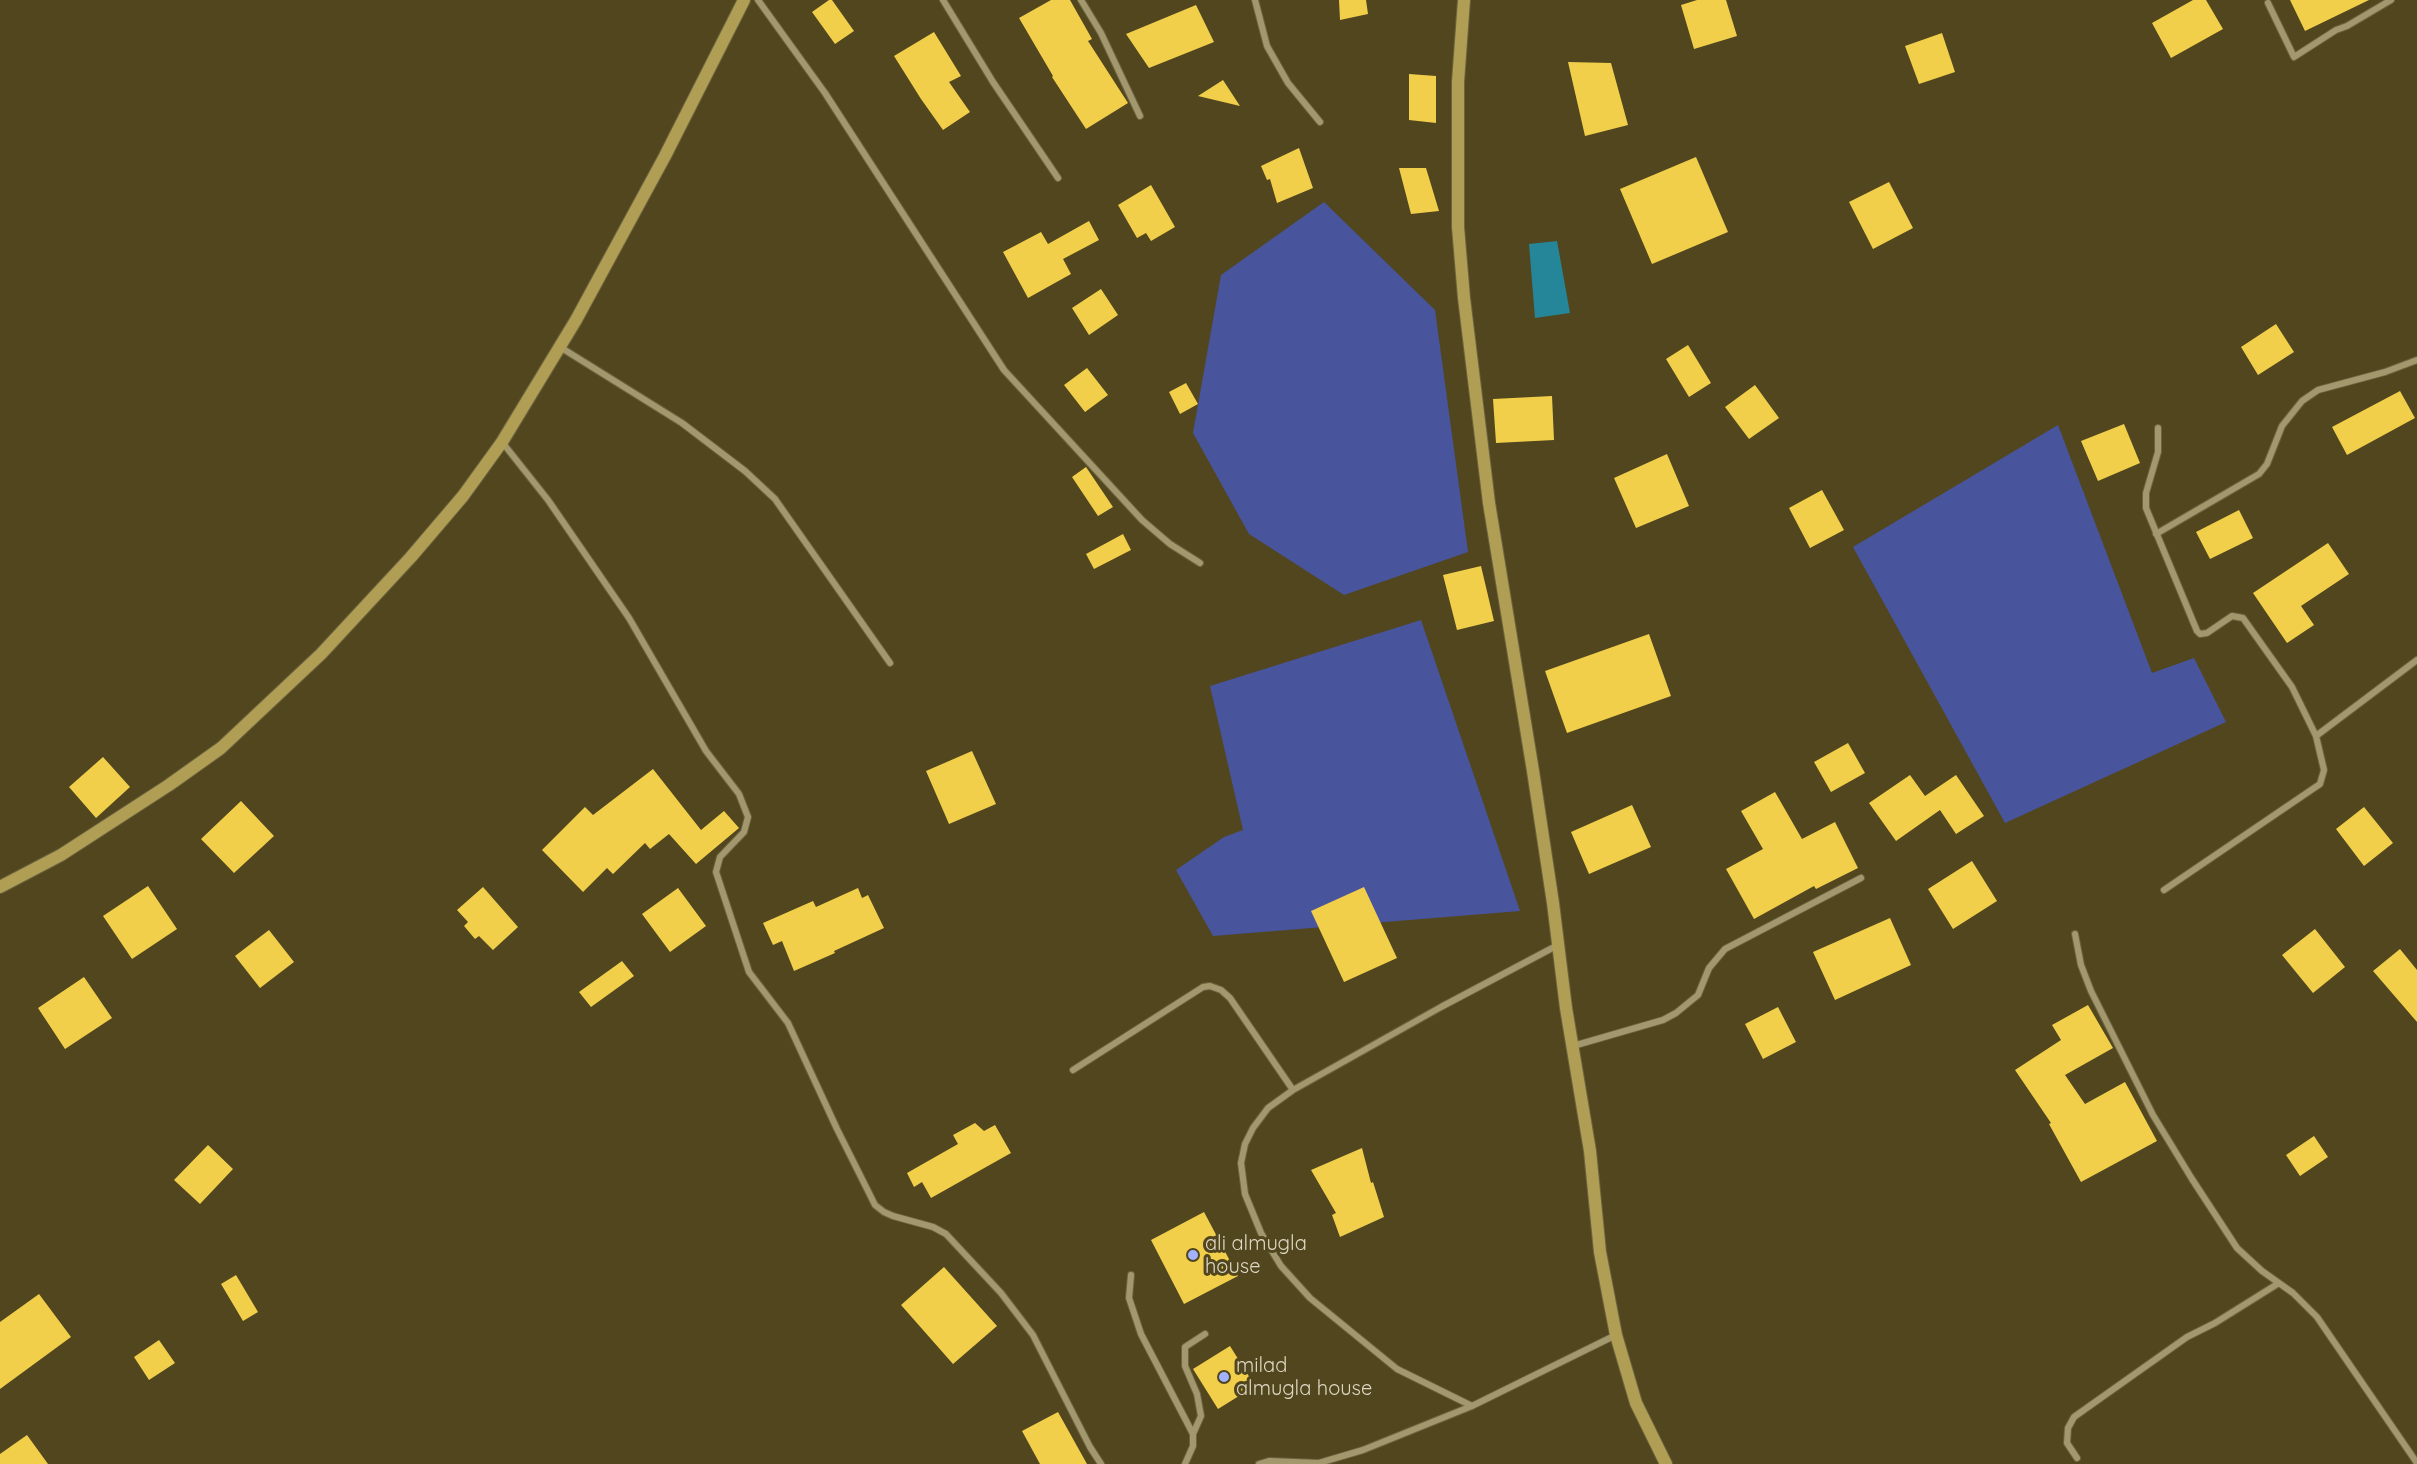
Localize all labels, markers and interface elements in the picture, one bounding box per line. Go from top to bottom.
place label: ali almugla house [1205,1232,1307,1279]
marker: ali almugla house [1186,1248,1200,1262]
place label: milad almugla house [1236,1354,1372,1401]
marker: milad almugla house [1217,1370,1231,1384]

